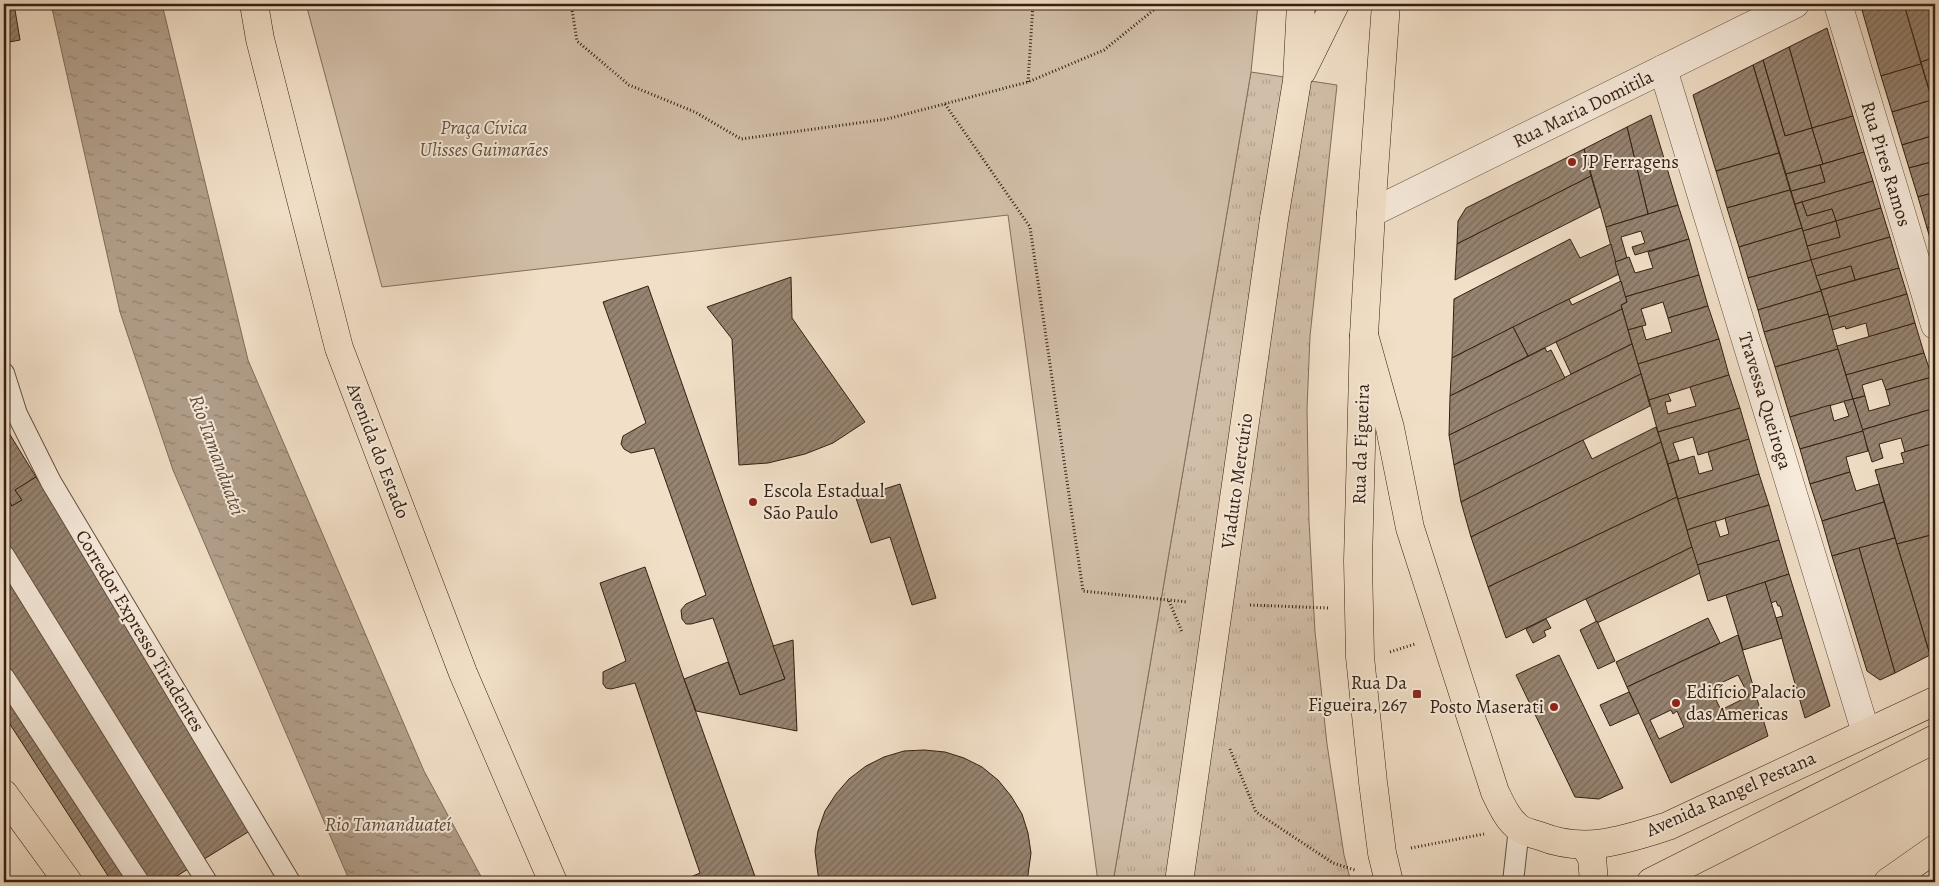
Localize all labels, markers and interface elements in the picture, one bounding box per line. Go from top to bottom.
street label: Rua Maria Domitila [1509,64,1658,154]
street label: Rua Pires Ramos [1855,98,1917,230]
park label: Praça Cívica Ulisses Guimarães [420,115,549,163]
place label: JP Ferragens [1582,149,1679,175]
marker: JP Ferragens [1566,156,1578,168]
street label: Travessa Queiroga [1732,329,1798,473]
street label: Avenida do Estado [340,379,416,522]
street label: Rua da Figueira [1346,383,1376,505]
water label: Rio Tamanduateí [183,391,252,520]
street label: Viaduto Mercúrio [1214,411,1259,552]
place label: Escola Estadual São Paulo [763,478,885,526]
marker: Escola Estadual São Paulo [747,496,759,508]
street label: Corredor Expresso Tiradentes [69,525,211,737]
place label: Rua Da Figueira, 267 [1308,670,1407,718]
place label: Edifício Palacio das Americas [1686,679,1806,727]
marker: Rua Da Figueira, 267 [1411,688,1423,700]
place label: Posto Maserati [1429,694,1544,720]
marker: Edifício Palacio das Americas [1670,697,1682,709]
marker: Posto Maserati [1548,701,1560,713]
street label: Avenida Rangel Pestana [1641,745,1820,844]
water label: Rio Tamanduateí [325,811,452,838]

